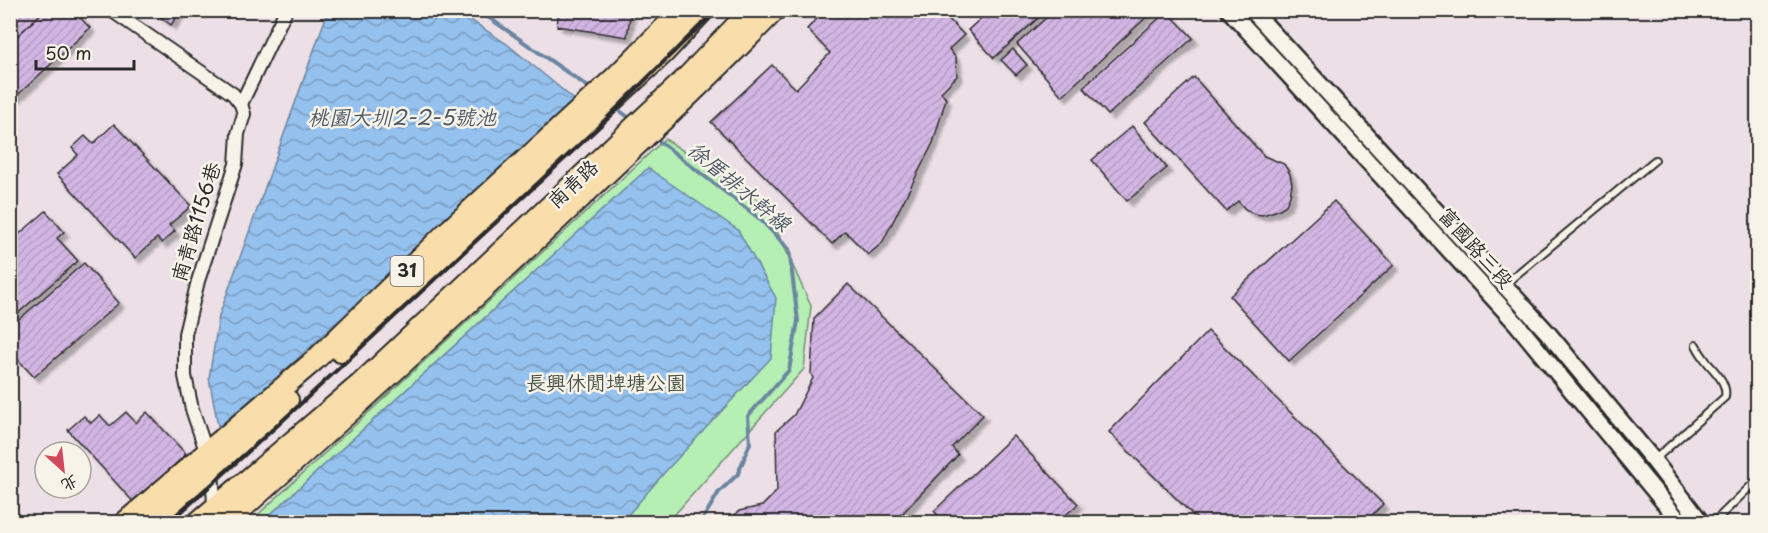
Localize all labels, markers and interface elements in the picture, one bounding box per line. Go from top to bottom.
scale bar [36,33,134,71]
text: 50 m [45,39,92,66]
water label: 桃園大圳2-2-5號池 [308,100,497,132]
water label: 徐厝排水幹線 [682,133,800,239]
street label: 南青路 [540,151,605,215]
street label: 南青路1156巷 [163,157,228,285]
street label: 富國路三段 [1432,200,1521,295]
road number: 31 [390,256,424,286]
park label: 長興休閒埤塘公園 [526,367,686,397]
north arrow [33,440,93,500]
text: 北 [58,470,83,499]

